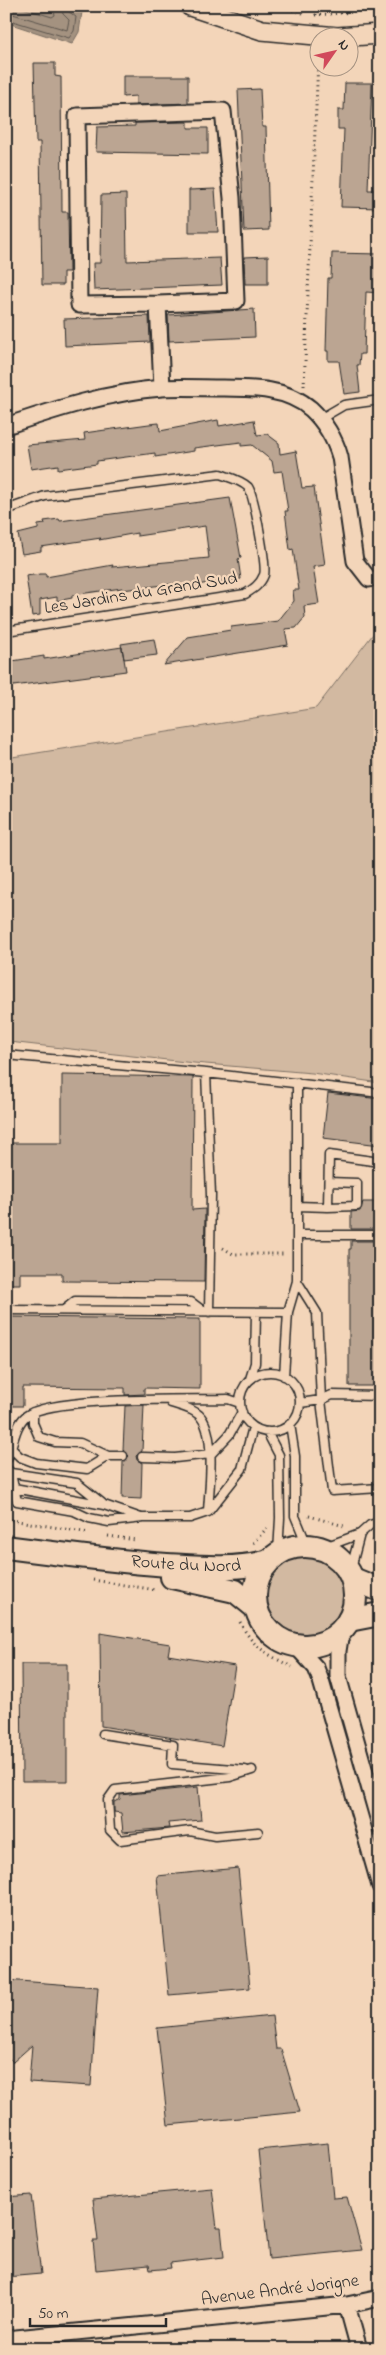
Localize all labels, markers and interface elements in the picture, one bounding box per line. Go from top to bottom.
north arrow [308,28,358,78]
text: N [332,36,355,55]
street label: Les Jardins du Grand Sud [43,566,239,622]
street label: Route du Nord [130,1549,242,1580]
street label: Avenue André Jorigne [200,2268,361,2315]
scale bar [30,2295,166,2327]
text: 50 m [38,2303,69,2325]

